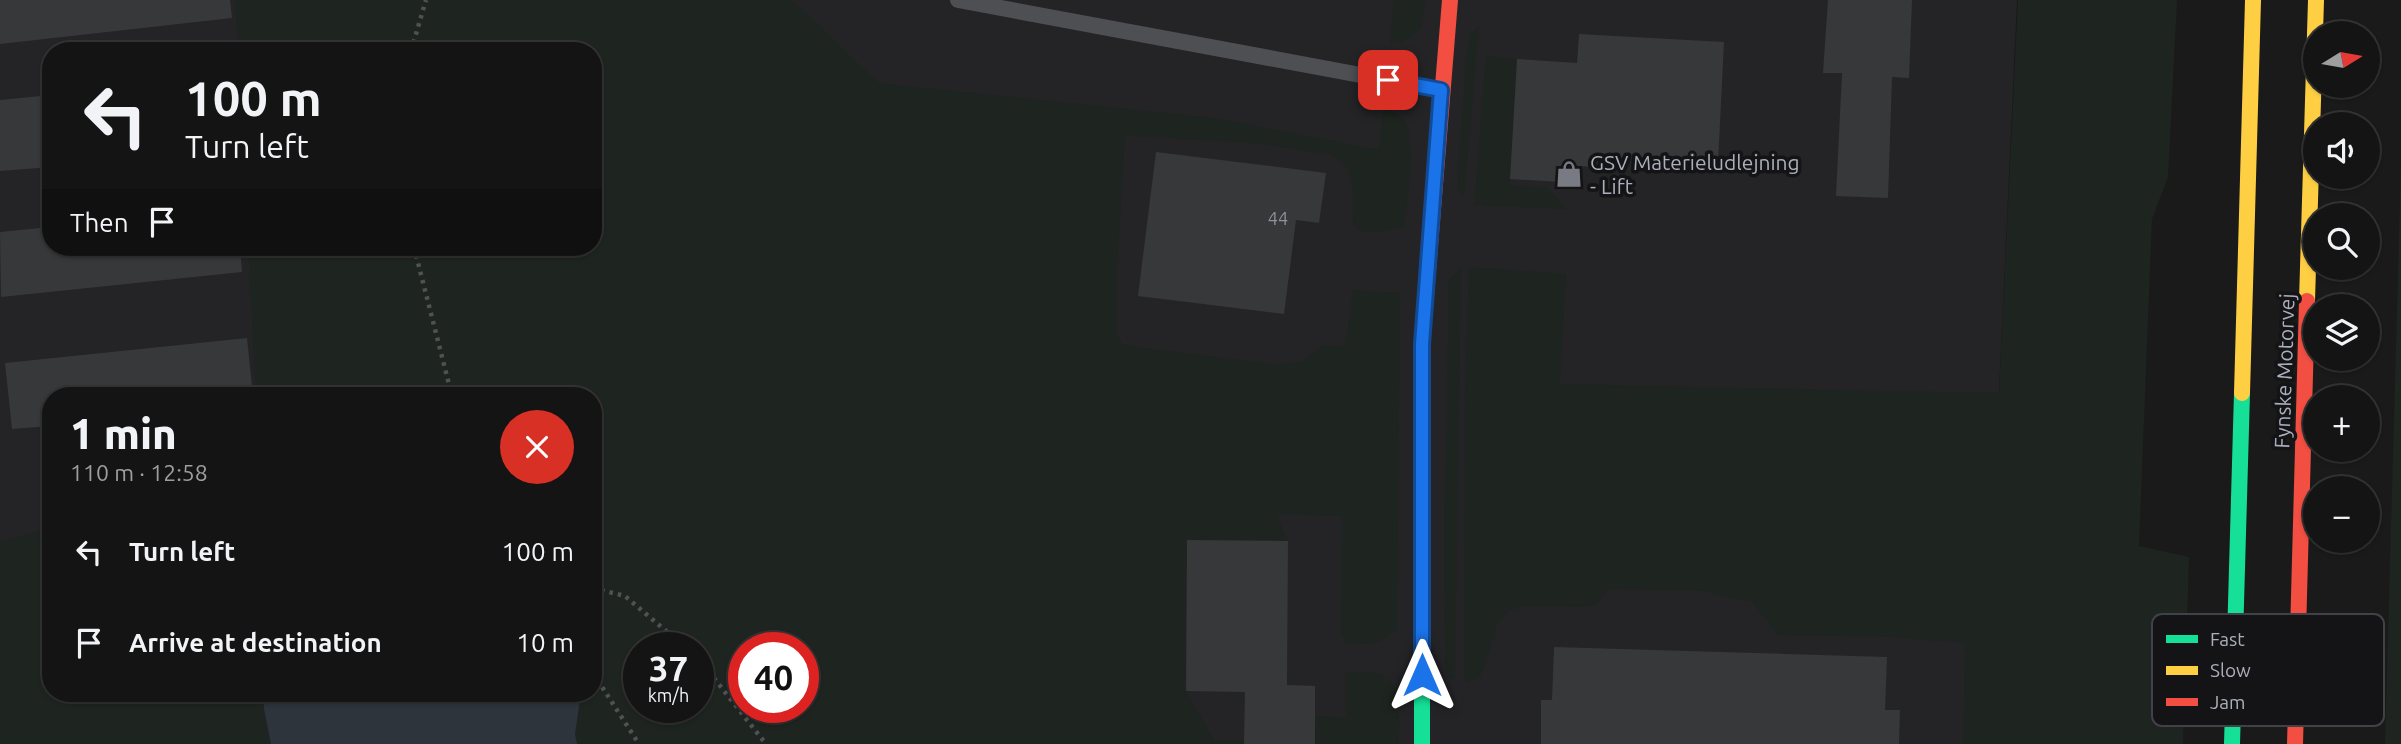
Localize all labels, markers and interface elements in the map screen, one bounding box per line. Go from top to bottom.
north arrow [2303,21,2380,98]
map controls [2303,21,2380,553]
pin [1358,50,1418,110]
icon: arrive [1369,61,1407,99]
icon: left [70,70,161,161]
text: 100 m [185,70,322,125]
button: sound [2303,112,2380,189]
text: Turn left [185,128,309,164]
place label: GSV Materieludlejning - Lift [1590,150,1800,198]
shop icon: GSV Materieludlejning - Lift [1554,159,1584,189]
icon: arrive [143,203,181,241]
button: search [2303,203,2380,280]
text: Then [70,208,129,237]
house number: 44 [1268,208,1288,228]
street label: Fynske Motorvej [2269,293,2299,449]
button: layers [2303,294,2380,371]
button: + [2303,385,2380,462]
text: 1 min [70,410,177,457]
button: close [500,410,574,484]
text: 110 m · 12:58 [70,460,208,485]
button: − [2303,476,2380,553]
icon: left [70,533,108,571]
text: Turn left [129,537,235,566]
text: 100 m [502,537,574,566]
legend [2152,614,2384,726]
icon: arrive [70,624,108,662]
text: Arrive at destination [129,628,382,657]
text: 10 m [516,628,574,657]
text: Fast [2210,628,2245,650]
speed limit sign: 40 [728,632,819,723]
position arrow [1385,638,1459,712]
text: 37 [649,648,688,688]
text: Slow [2210,659,2251,681]
text: km/h [648,685,689,705]
text: Jam [2210,691,2246,713]

